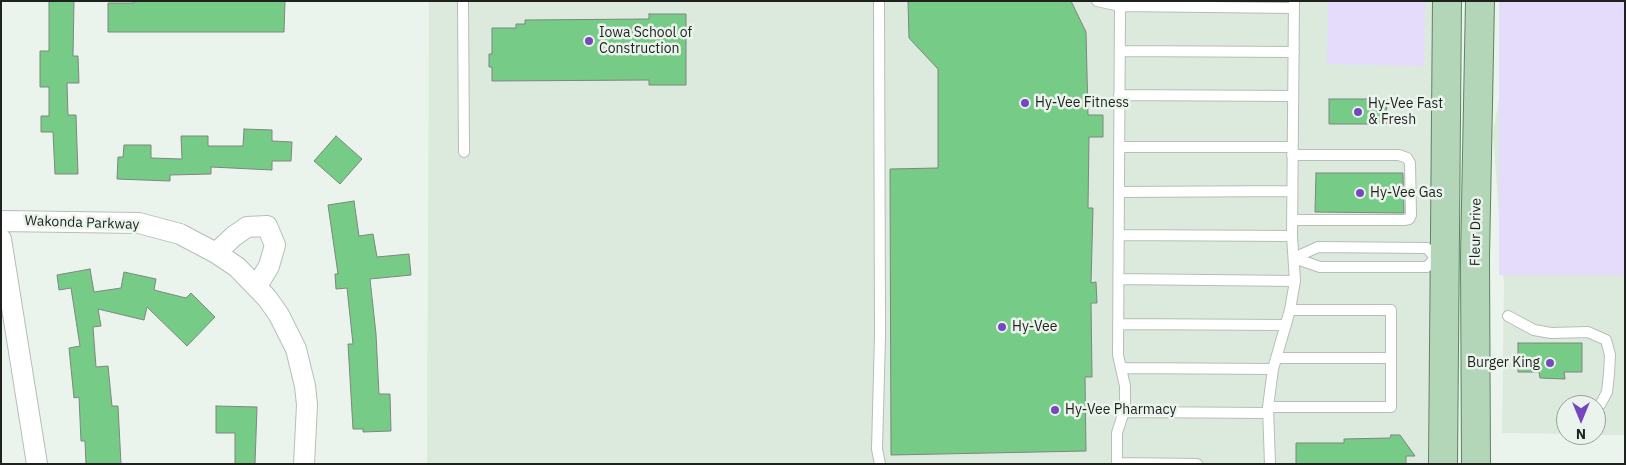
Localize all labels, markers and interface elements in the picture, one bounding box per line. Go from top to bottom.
place label: Iowa School of Construction [599,25,692,58]
marker: Iowa School of Construction [583,35,595,47]
place label: Hy-Vee Fitness [1035,95,1129,111]
place label: Hy-Vee Fast & Fresh [1368,96,1443,128]
marker: Hy-Vee Fitness [1019,97,1031,109]
marker: Hy-Vee Fast & Fresh [1352,106,1364,118]
place label: Hy-Vee Gas [1370,185,1443,201]
marker: Hy-Vee Gas [1354,187,1366,199]
street label: Fleur Drive [1467,198,1485,266]
street label: Wakonda Parkway [24,213,140,233]
place label: Hy-Vee [1012,319,1057,335]
marker: Hy-Vee [996,321,1008,333]
place label: Burger King [1467,355,1540,371]
marker: Burger King [1544,357,1556,369]
north arrow [1556,395,1606,445]
place label: Hy-Vee Pharmacy [1065,402,1177,418]
marker: Hy-Vee Pharmacy [1049,404,1061,416]
text: N [1576,425,1586,443]

